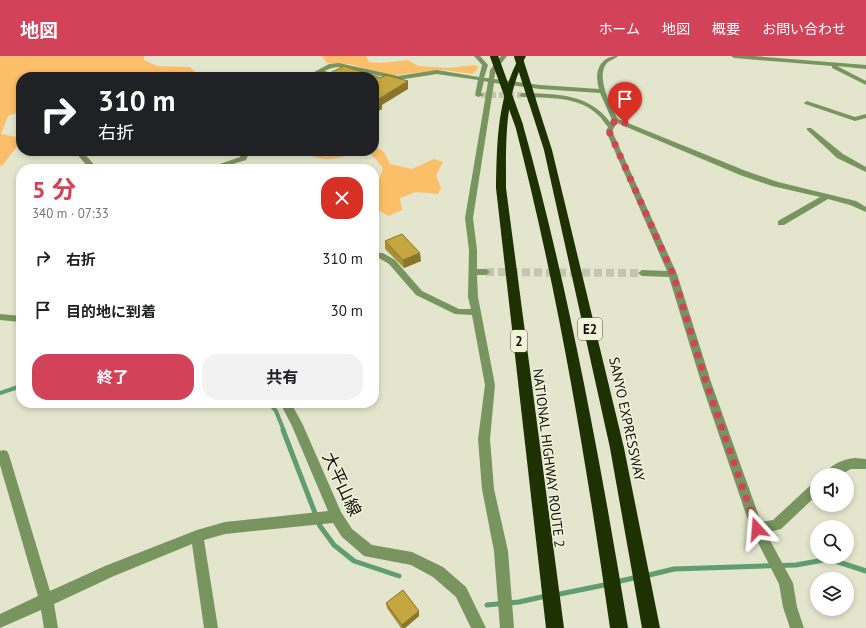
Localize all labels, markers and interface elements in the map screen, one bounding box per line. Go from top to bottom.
text: 地図 [20,18,58,42]
text: ホーム [598,20,640,38]
text: 地図 [662,20,690,38]
text: 概要 [712,20,740,38]
text: お問い合わせ [762,20,846,38]
text: 310 m [98,82,175,119]
pin [608,82,642,123]
icon: right [32,88,84,140]
icon: arrive [614,88,636,110]
text: 右折 [98,121,134,144]
text: 5 分 [32,174,76,205]
button: close [321,177,363,219]
text: 340 m · 07:33 [32,205,109,222]
icon: right [32,247,54,269]
text: 310 m [322,249,363,268]
text: 右折 [66,250,96,269]
icon: arrive [32,299,54,321]
text: 30 m [330,301,363,320]
text: 目的地に到着 [66,302,156,321]
road number: E2 [578,318,602,340]
road number: 2 [511,330,527,352]
button: 終了 [32,354,194,400]
button: 共有 [202,354,363,400]
street label: SANYO EXPRESSWAY [605,355,649,483]
street label: NATIONAL HIGHWAY ROUTE 2 [529,367,569,549]
street label: 大平山線 [318,449,366,519]
map controls [810,468,854,616]
button: sound [810,468,854,512]
position arrow [736,508,778,550]
button: search [810,520,854,564]
button: layers [810,572,854,616]

